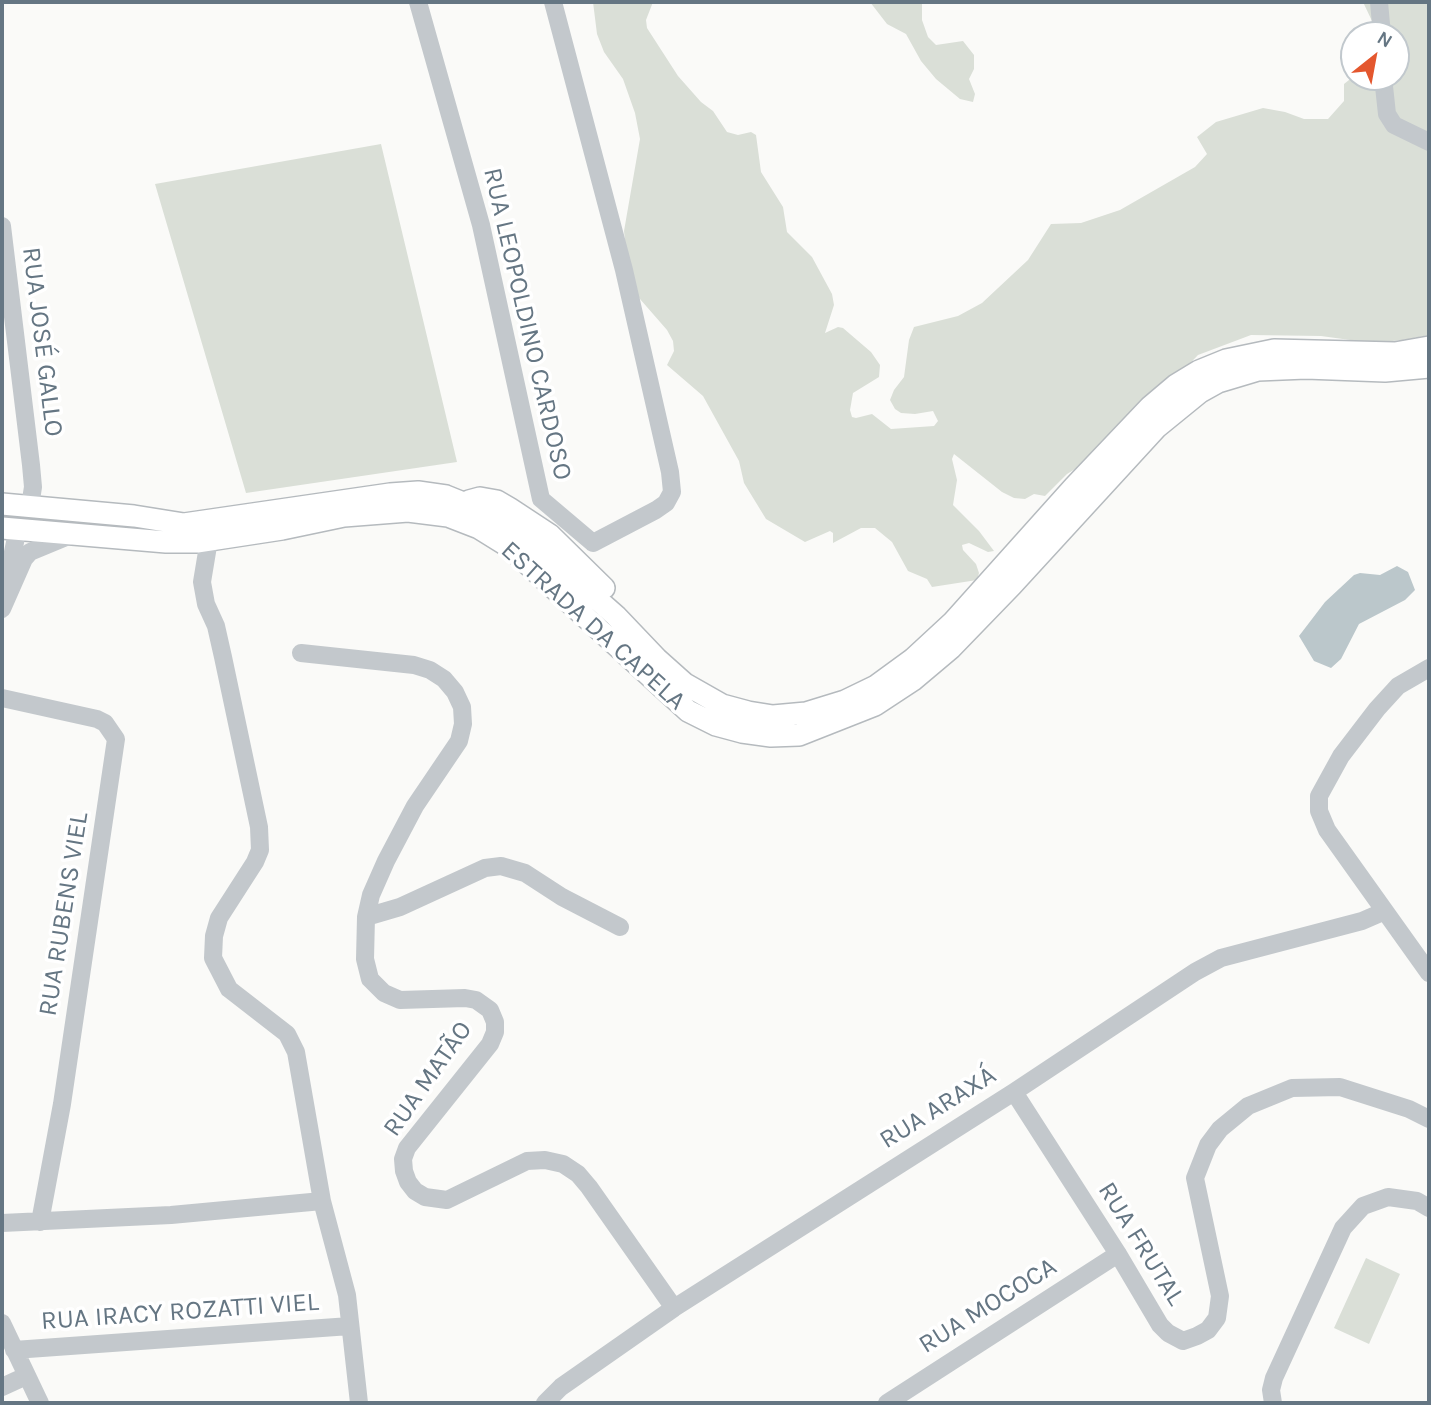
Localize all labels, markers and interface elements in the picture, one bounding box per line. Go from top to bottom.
north arrow [1340,21,1410,91]
text: N [1373,27,1396,53]
street label: RUA LEOPOLDINO CARDOSO [476,165,578,483]
street label: RUA JOSÉ GALLO [15,246,69,438]
street label: ESTRADA DA CAPELA [494,535,692,717]
street label: RUA RUBENS VIEL [32,810,96,1018]
street label: RUA MATÃO [377,1015,479,1143]
street label: RUA ARAXÁ [874,1060,1002,1156]
street label: RUA FRUTAL [1091,1177,1191,1311]
street label: RUA MOCOCA [913,1251,1063,1361]
street label: RUA IRACY ROZATTI VIEL [40,1287,320,1337]

